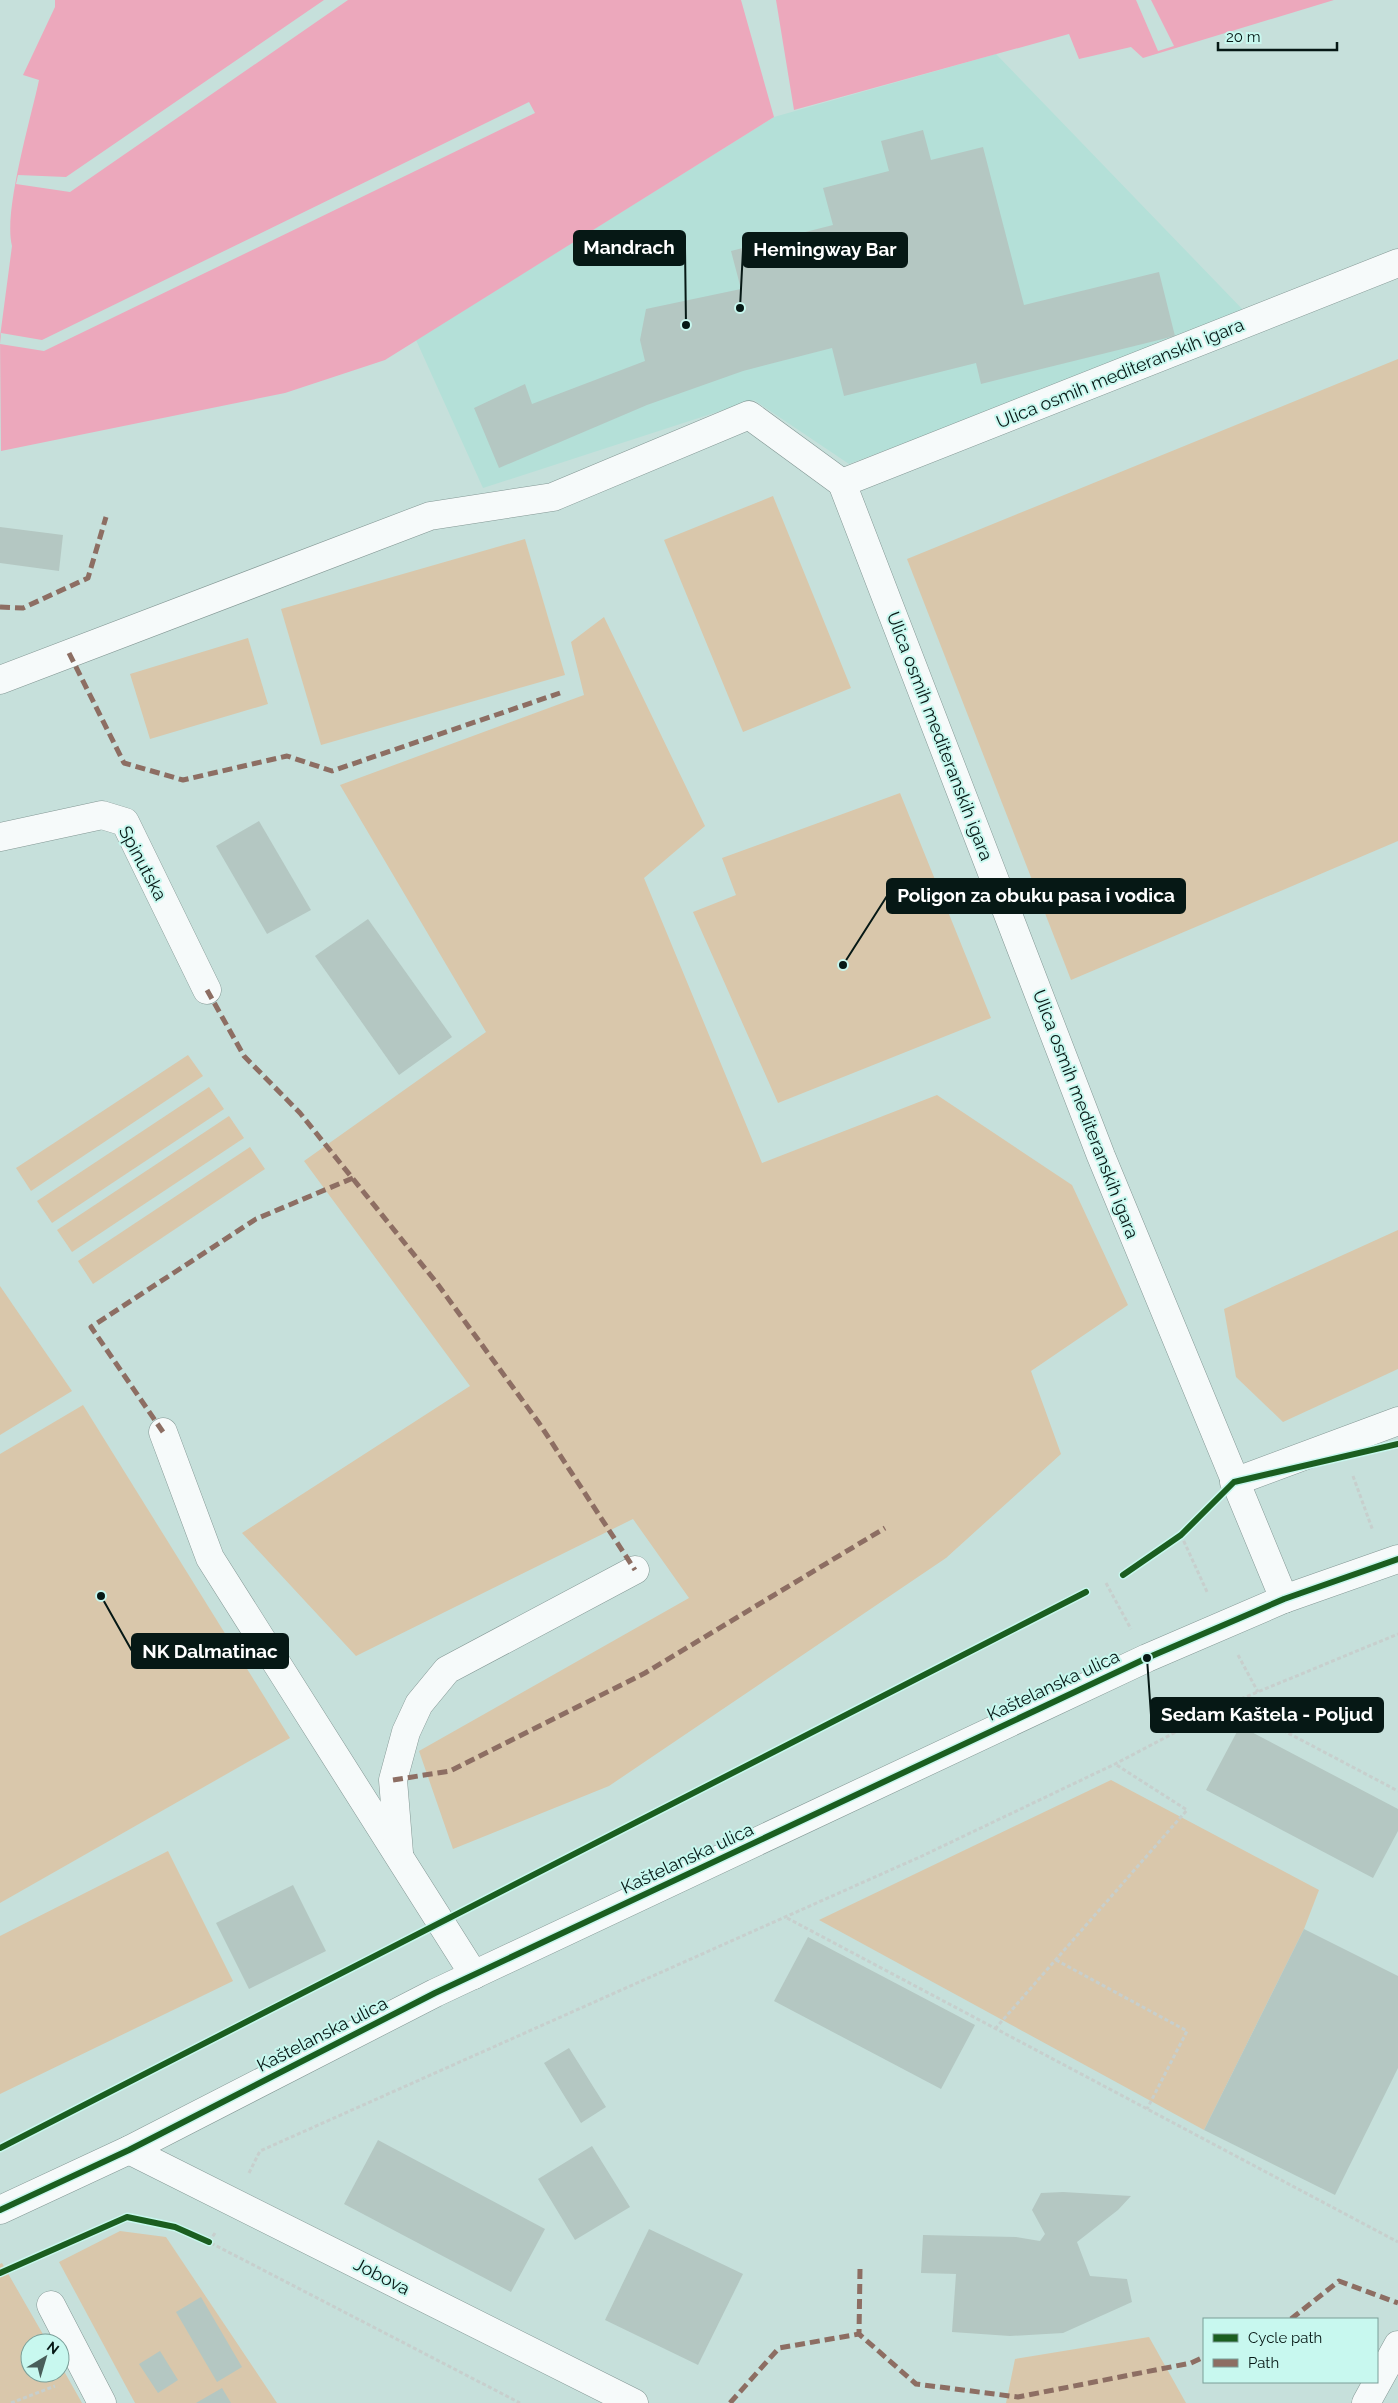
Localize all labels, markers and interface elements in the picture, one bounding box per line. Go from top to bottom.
scale bar [1218,20,1337,52]
text: 20 m [1226,28,1261,46]
callout: Mandrach [574,231,685,265]
callout: Hemingway Bar [743,233,907,267]
text: Mandrach [583,236,675,258]
text: Hemingway Bar [753,238,897,260]
street label: Ulica osmih mediteranskih igara [993,314,1247,432]
street label: Ulica osmih mediteranskih igara [883,609,997,863]
street label: Spinutska [115,822,171,904]
callout: Poligon za obuku pasa i vodica [887,879,1185,913]
text: Poligon za obuku pasa i vodica [897,884,1175,906]
street label: Ulica osmih mediteranskih igara [1029,987,1143,1241]
callout: NK Dalmatinac [132,1634,288,1668]
text: NK Dalmatinac [142,1640,278,1662]
street label: Kaštelanska ulica [984,1645,1122,1725]
callout: Sedam Kaštela - Poljud [1151,1698,1383,1732]
text: Sedam Kaštela - Poljud [1161,1703,1373,1725]
street label: Kaštelanska ulica [618,1818,756,1898]
street label: Kaštelanska ulica [253,1992,391,2076]
street label: Jobova [351,2253,413,2299]
legend [1203,2318,1378,2383]
text: Cycle path [1248,2329,1322,2347]
north arrow [20,2333,70,2383]
text: N [44,2338,62,2357]
text: Path [1248,2354,1279,2372]

